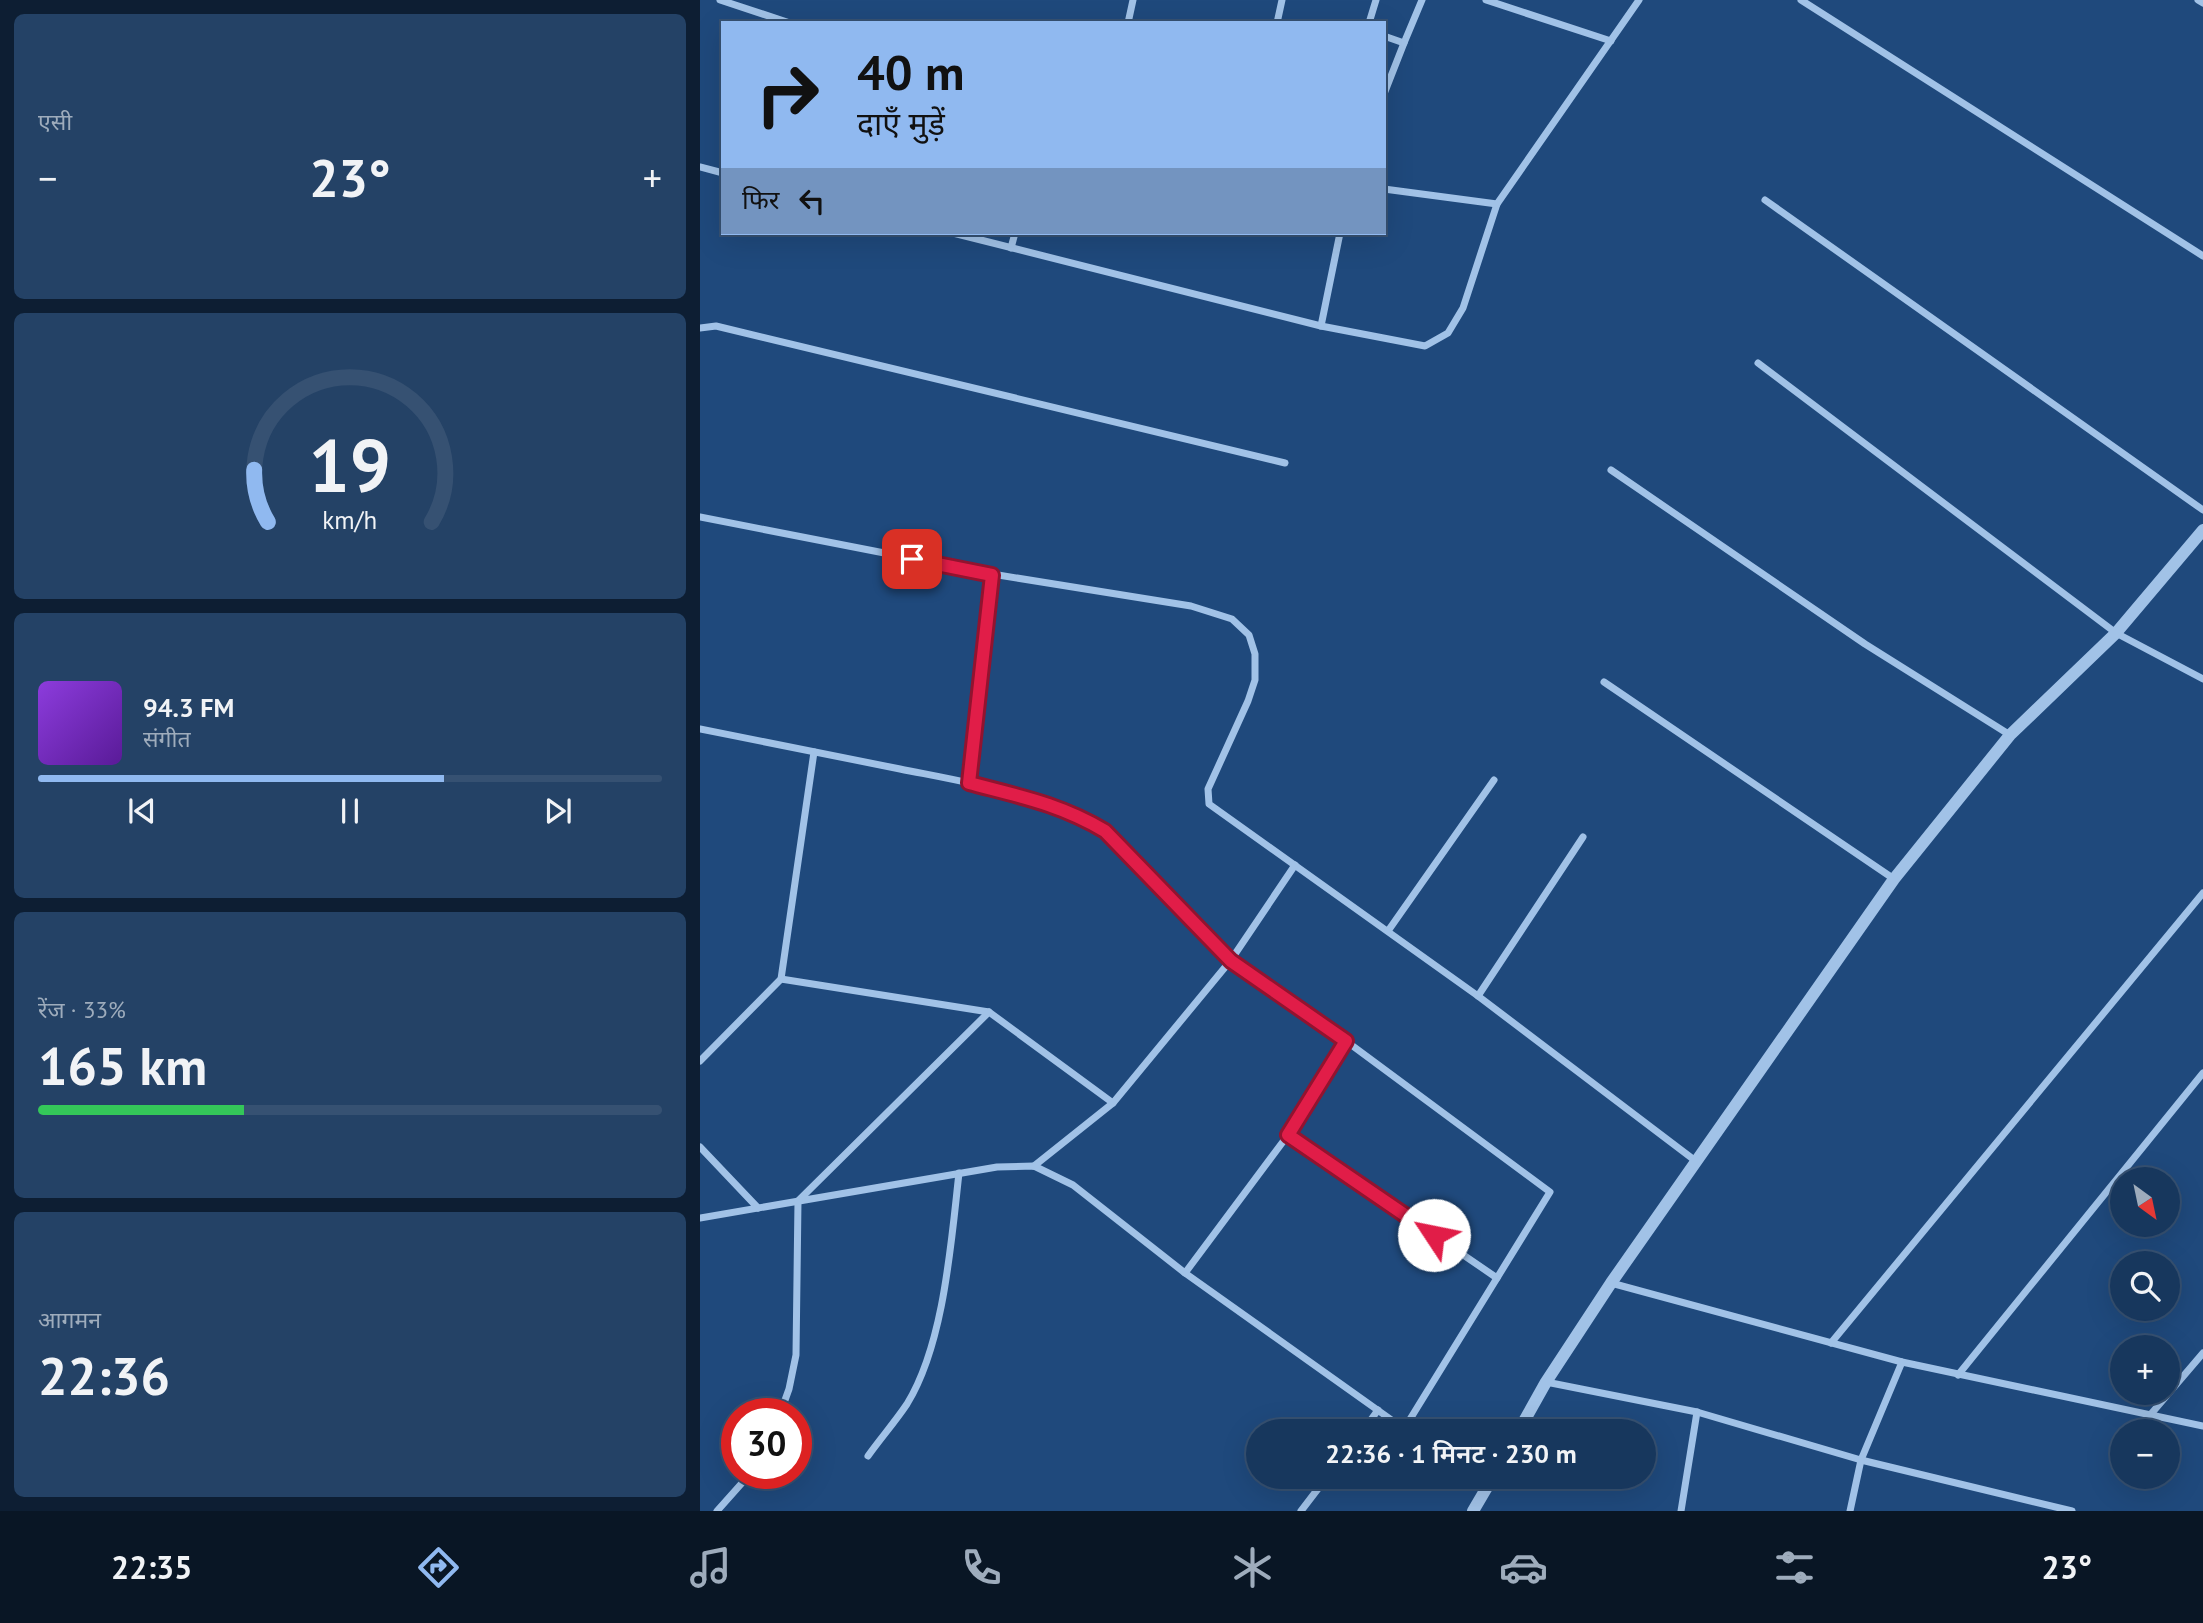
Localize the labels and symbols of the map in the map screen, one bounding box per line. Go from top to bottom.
pin [882,529,942,589]
north arrow [2110,1167,2180,1237]
position arrow [1397,1198,1471,1272]
speed limit sign: 30 [721,1398,812,1489]

